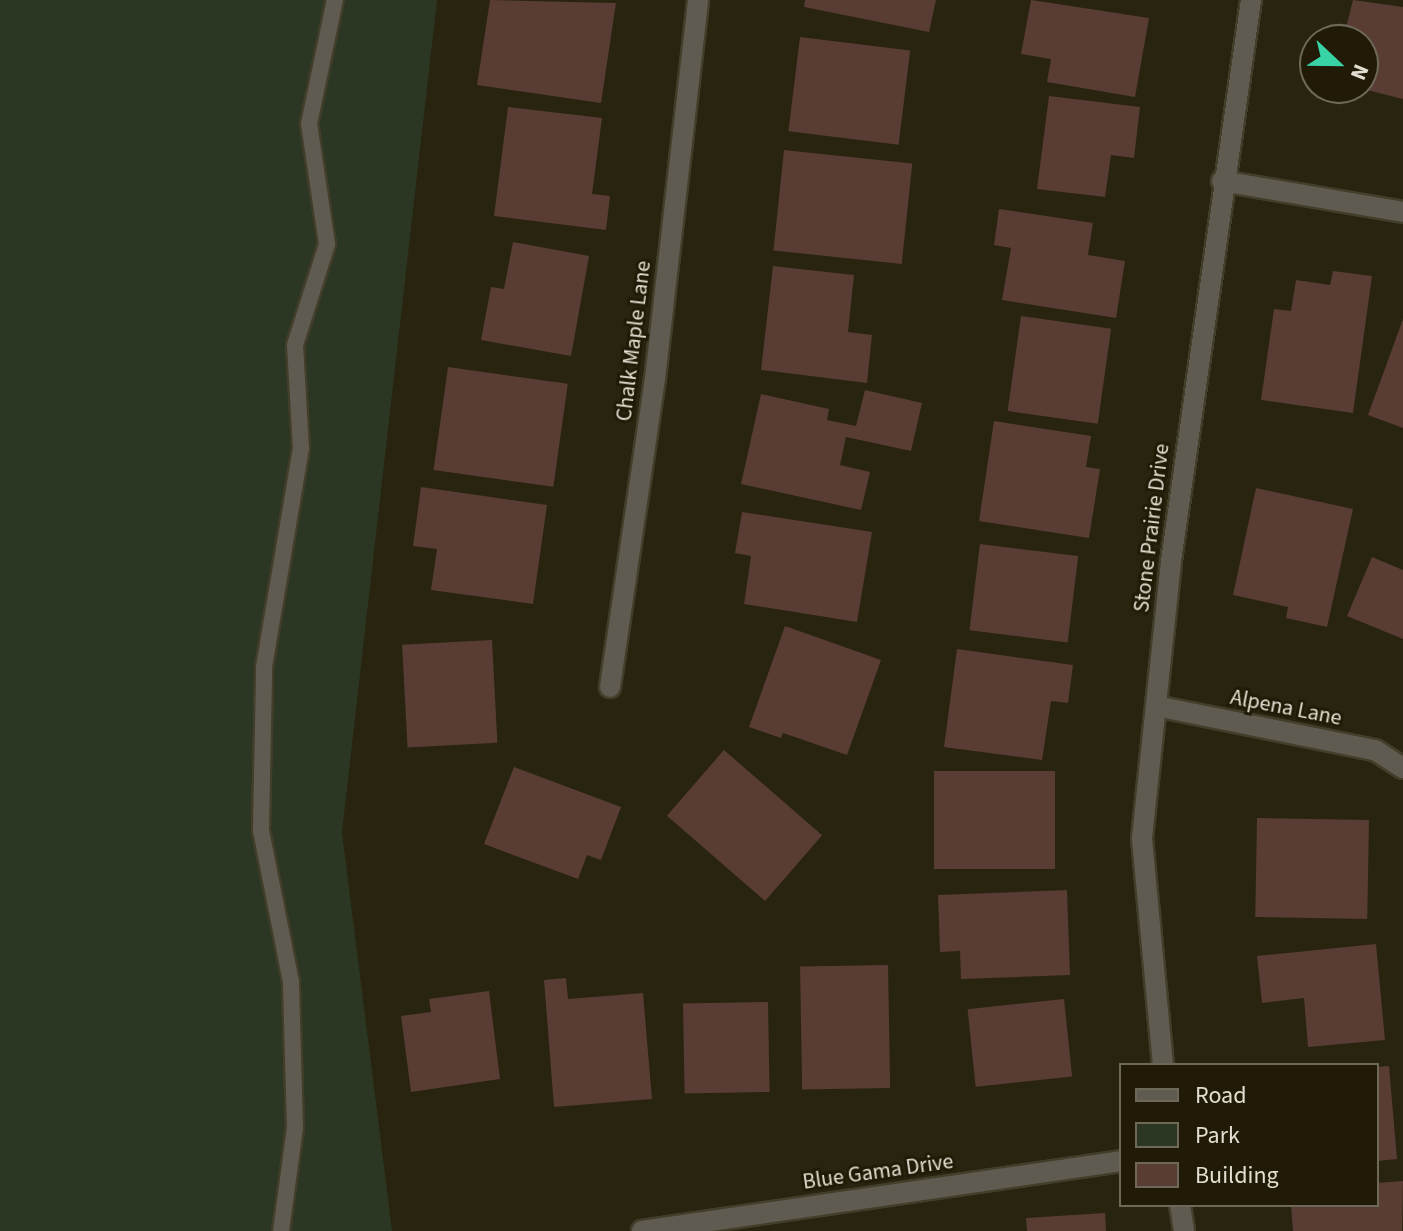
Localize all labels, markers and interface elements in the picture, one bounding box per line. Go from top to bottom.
north arrow [1299,24,1379,104]
text: N [1342,59,1377,85]
street label: Chalk Maple Lane [611,259,657,423]
street label: Stone Prairie Drive [1129,442,1175,614]
street label: Alpena Lane [1228,684,1344,732]
legend [1119,1063,1379,1207]
text: Road [1195,1078,1247,1113]
text: Park [1195,1118,1240,1153]
street label: Blue Gama Drive [801,1148,955,1196]
text: Building [1195,1158,1279,1193]

